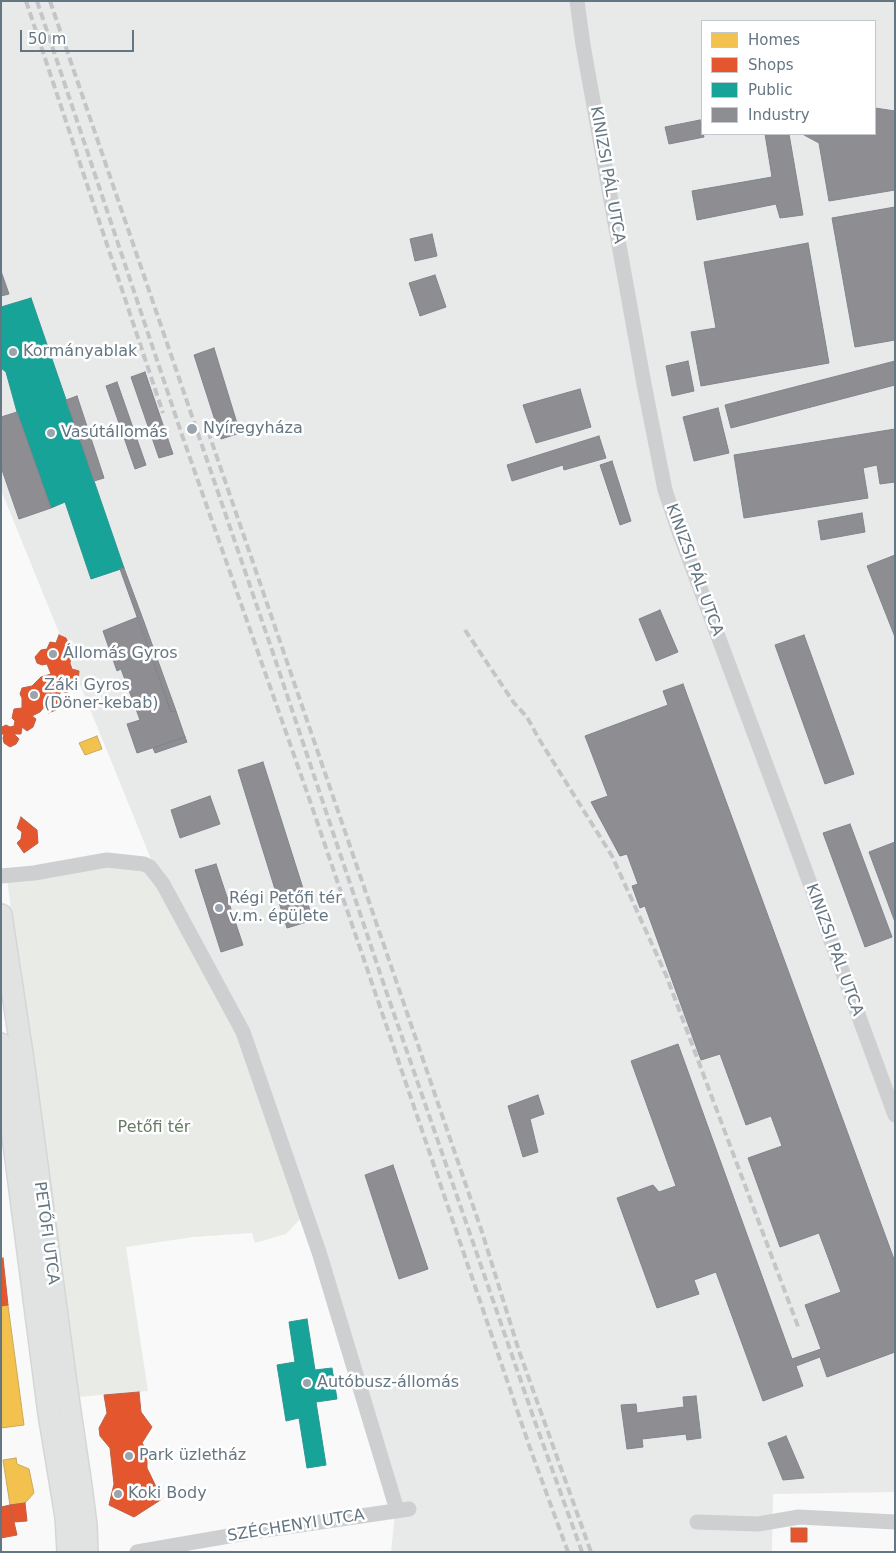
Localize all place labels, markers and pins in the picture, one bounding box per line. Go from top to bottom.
place label: Kormányablak [23,342,137,362]
marker: Kormányablak [7,346,19,358]
place label: Nyíregyháza [203,419,303,439]
marker: Nyíregyháza [185,422,199,436]
place label: Vasútállomás [61,423,167,443]
marker: Vasútállomás [45,427,57,439]
place label: Állomás Gyros [63,644,178,664]
marker: Állomás Gyros [47,648,59,660]
place label: Záki Gyros (Döner-kebab) [44,676,159,714]
marker: Záki Gyros (Döner-kebab) [28,689,40,701]
place label: Régi Petőfi tér v.m. épülete [229,889,342,927]
marker: Régi Petőfi tér v.m. épülete [213,902,225,914]
place label: Autóbusz-állomás [317,1373,459,1393]
marker: Autóbusz-állomás [301,1377,313,1389]
place label: Park üzletház [139,1446,246,1466]
marker: Park üzletház [123,1450,135,1462]
place label: Koki Body [128,1484,207,1504]
marker: Koki Body [112,1488,124,1500]

